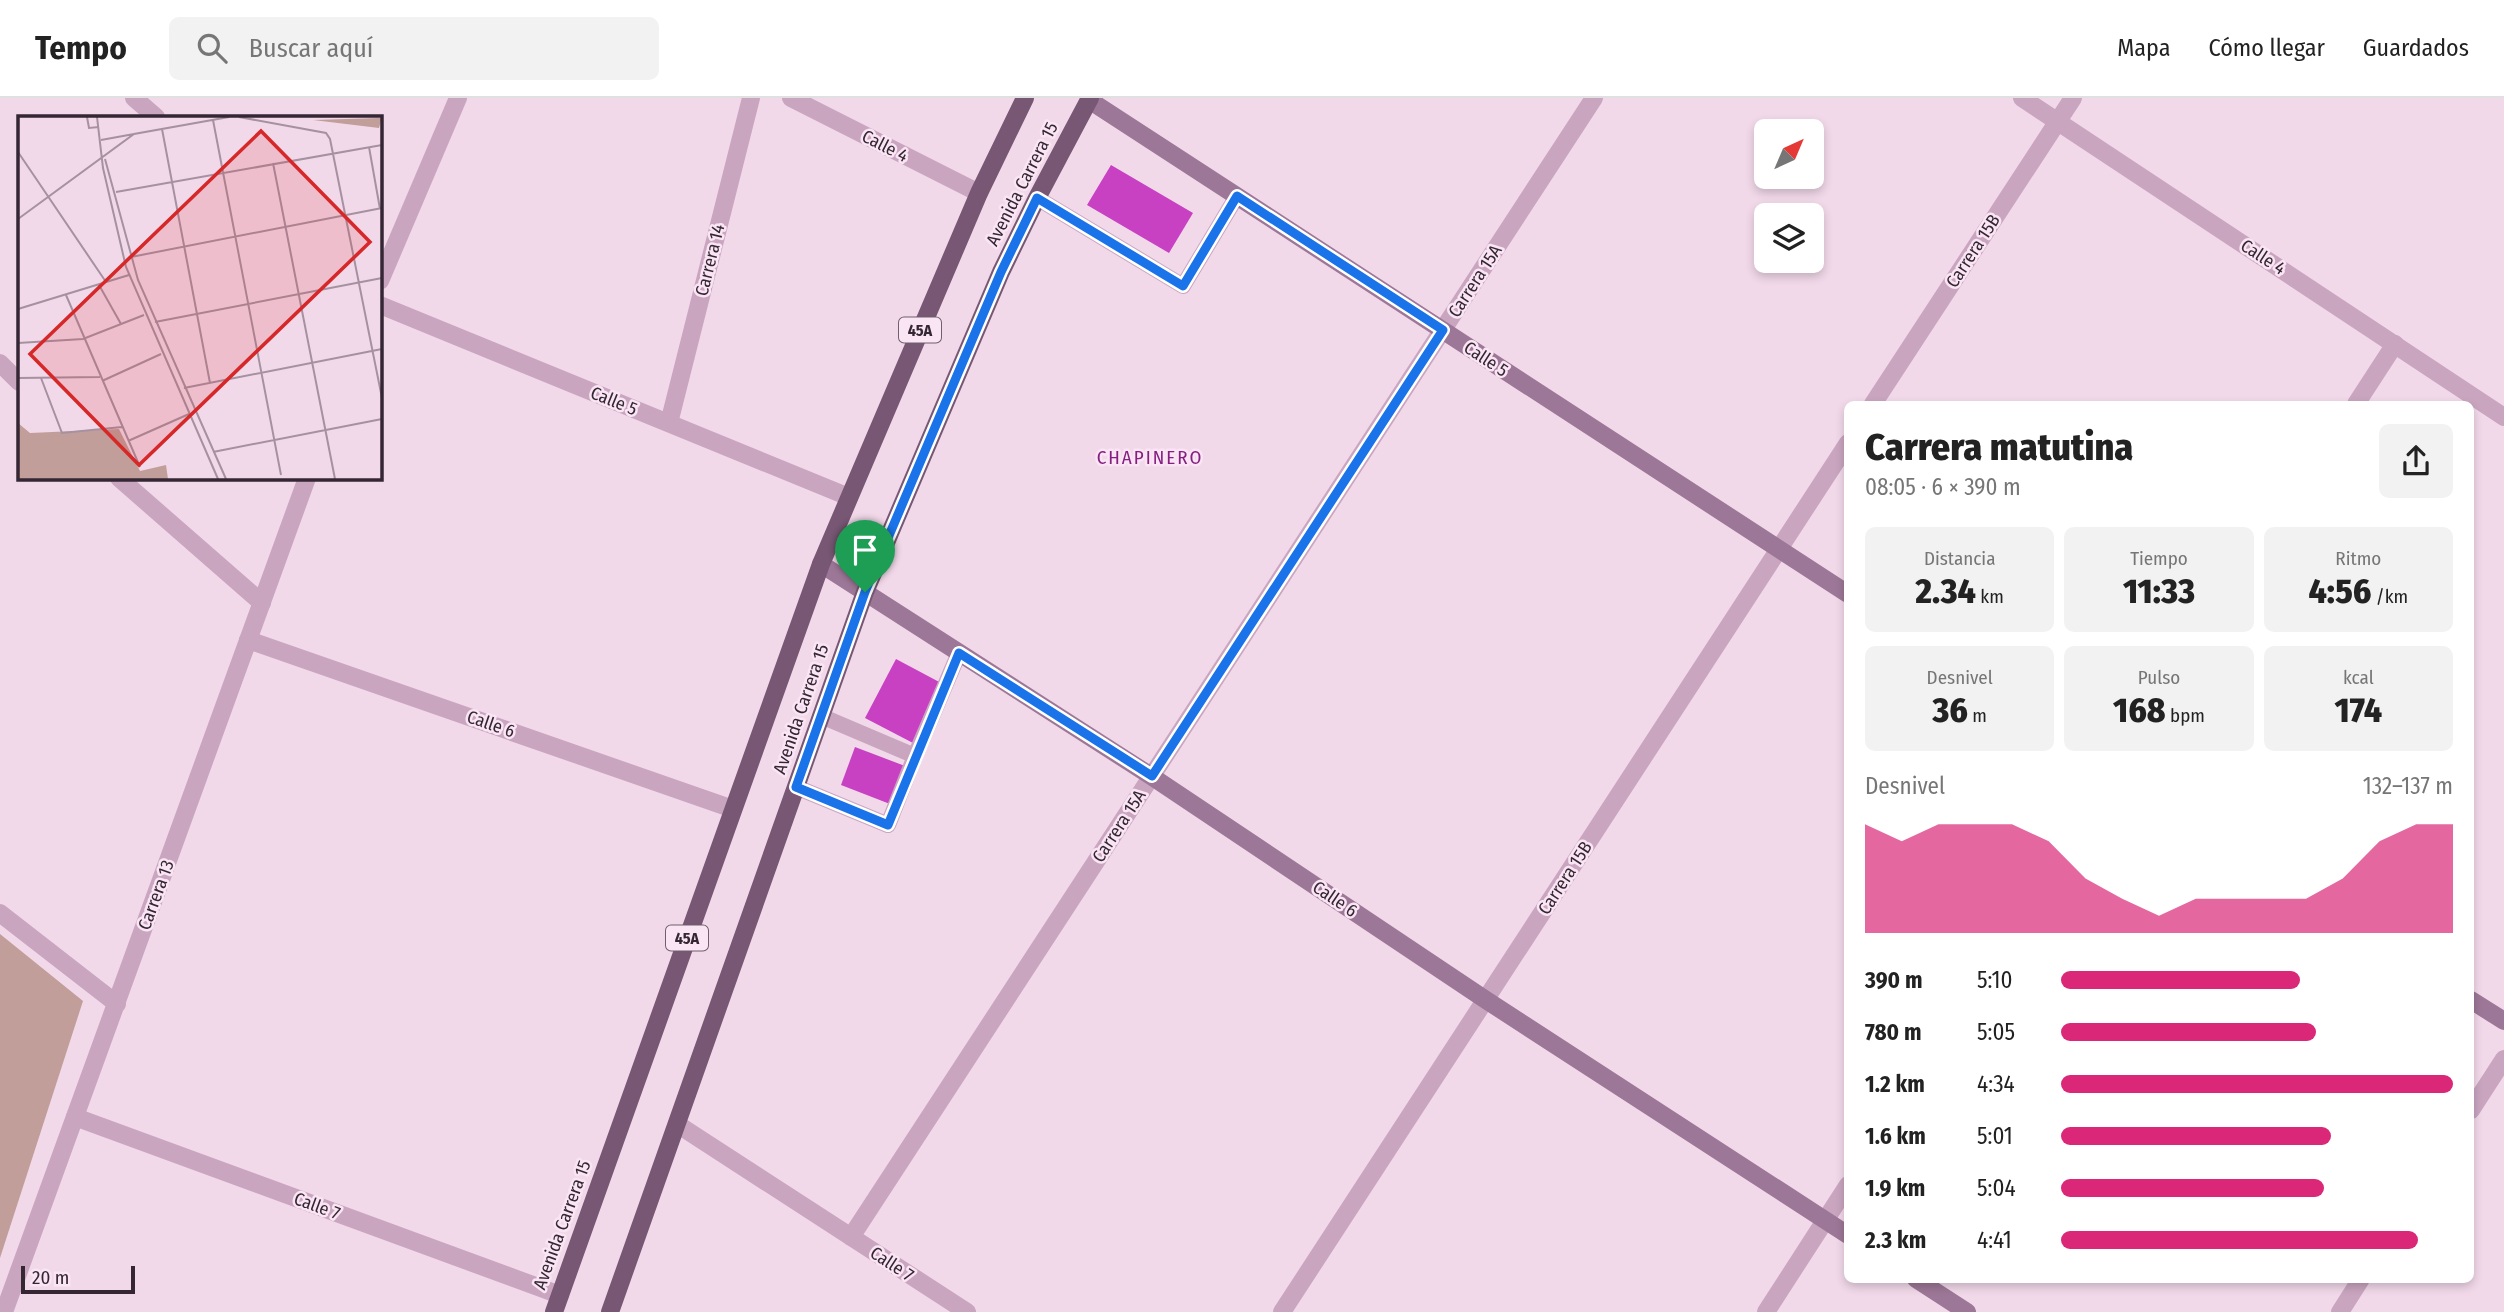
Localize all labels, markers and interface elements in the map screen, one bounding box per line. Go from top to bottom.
search box [169,17,659,80]
text: Tempo [35,28,127,68]
icon: search [193,29,231,67]
text: Buscar aquí [249,33,373,64]
text: Mapa [2117,34,2170,62]
text: Cómo llegar [2208,34,2325,62]
text: Guardados [2363,34,2469,62]
inset map [18,116,382,480]
street label: Avenida Carrera 15 [981,119,1063,249]
north arrow [1754,119,1824,189]
map controls [1754,119,1824,273]
street label: Calle 4 [858,125,912,167]
button: layers [1754,203,1824,273]
street label: Carrera 15B [1941,210,2005,292]
street label: Carrera 14 [690,222,730,298]
street label: Calle 4 [2237,234,2290,280]
street label: Carrera 15A [1443,240,1507,321]
road number: 45A [899,318,941,342]
street label: Calle 5 [1460,337,1512,381]
street label: Calle 5 [587,382,641,420]
text: Carrera matutina [1865,424,2133,470]
button: share [2379,424,2453,498]
district label: CHAPINERO [1097,446,1203,469]
text: 08:05 · 6 × 390 m [1865,473,2021,501]
pin [835,520,895,592]
icon: arrive [846,531,884,569]
text: Distancia [1924,547,1995,570]
text: Tiempo [2130,547,2188,570]
text: Ritmo [2335,547,2381,570]
text: 2.34 [1916,570,1976,612]
text: 11:33 [2123,570,2195,612]
text: 4:56 [2308,570,2371,612]
text: km [1976,585,2004,608]
text: /km [2371,585,2408,608]
street label: Avenida Carrera 15 [768,641,834,777]
text: Desnivel [1927,666,1993,689]
text: Pulso [2138,666,2180,689]
text: kcal [2343,666,2374,689]
text: 36 [1932,689,1968,731]
text: 168 [2113,689,2166,731]
text: 174 [2335,689,2382,731]
text: m [1968,704,1987,727]
text: bpm [2166,704,2205,727]
street label: Calle 6 [464,706,518,742]
text: Desnivel [1865,772,1945,800]
text: 132–137 m [2363,772,2453,800]
street label: Carrera 15A [1087,785,1151,866]
street label: Carrera 15B [1533,837,1597,919]
street label: Carrera 13 [133,857,179,933]
street label: Calle 6 [1309,876,1362,922]
road number: 45A [666,926,708,950]
text: 390 m [1865,966,1922,994]
text: 5:10 [1977,966,2012,994]
text: 780 m [1865,1018,1922,1046]
text: 5:05 [1977,1018,2015,1046]
text: 1.2 km [1865,1070,1925,1098]
text: 4:34 [1977,1070,2015,1098]
text: 1.6 km [1865,1122,1926,1150]
text: 5:01 [1977,1122,2013,1150]
street label: Avenida Carrera 15 [528,1157,596,1293]
text: 1.9 km [1865,1174,1925,1202]
text: 5:04 [1977,1174,2016,1202]
street label: Calle 7 [291,1188,343,1224]
text: 2.3 km [1865,1226,1926,1254]
text: 4:41 [1977,1226,2012,1254]
street label: Calle 7 [866,1242,918,1286]
scale bar [21,1263,135,1295]
text: 20 m [32,1266,69,1289]

